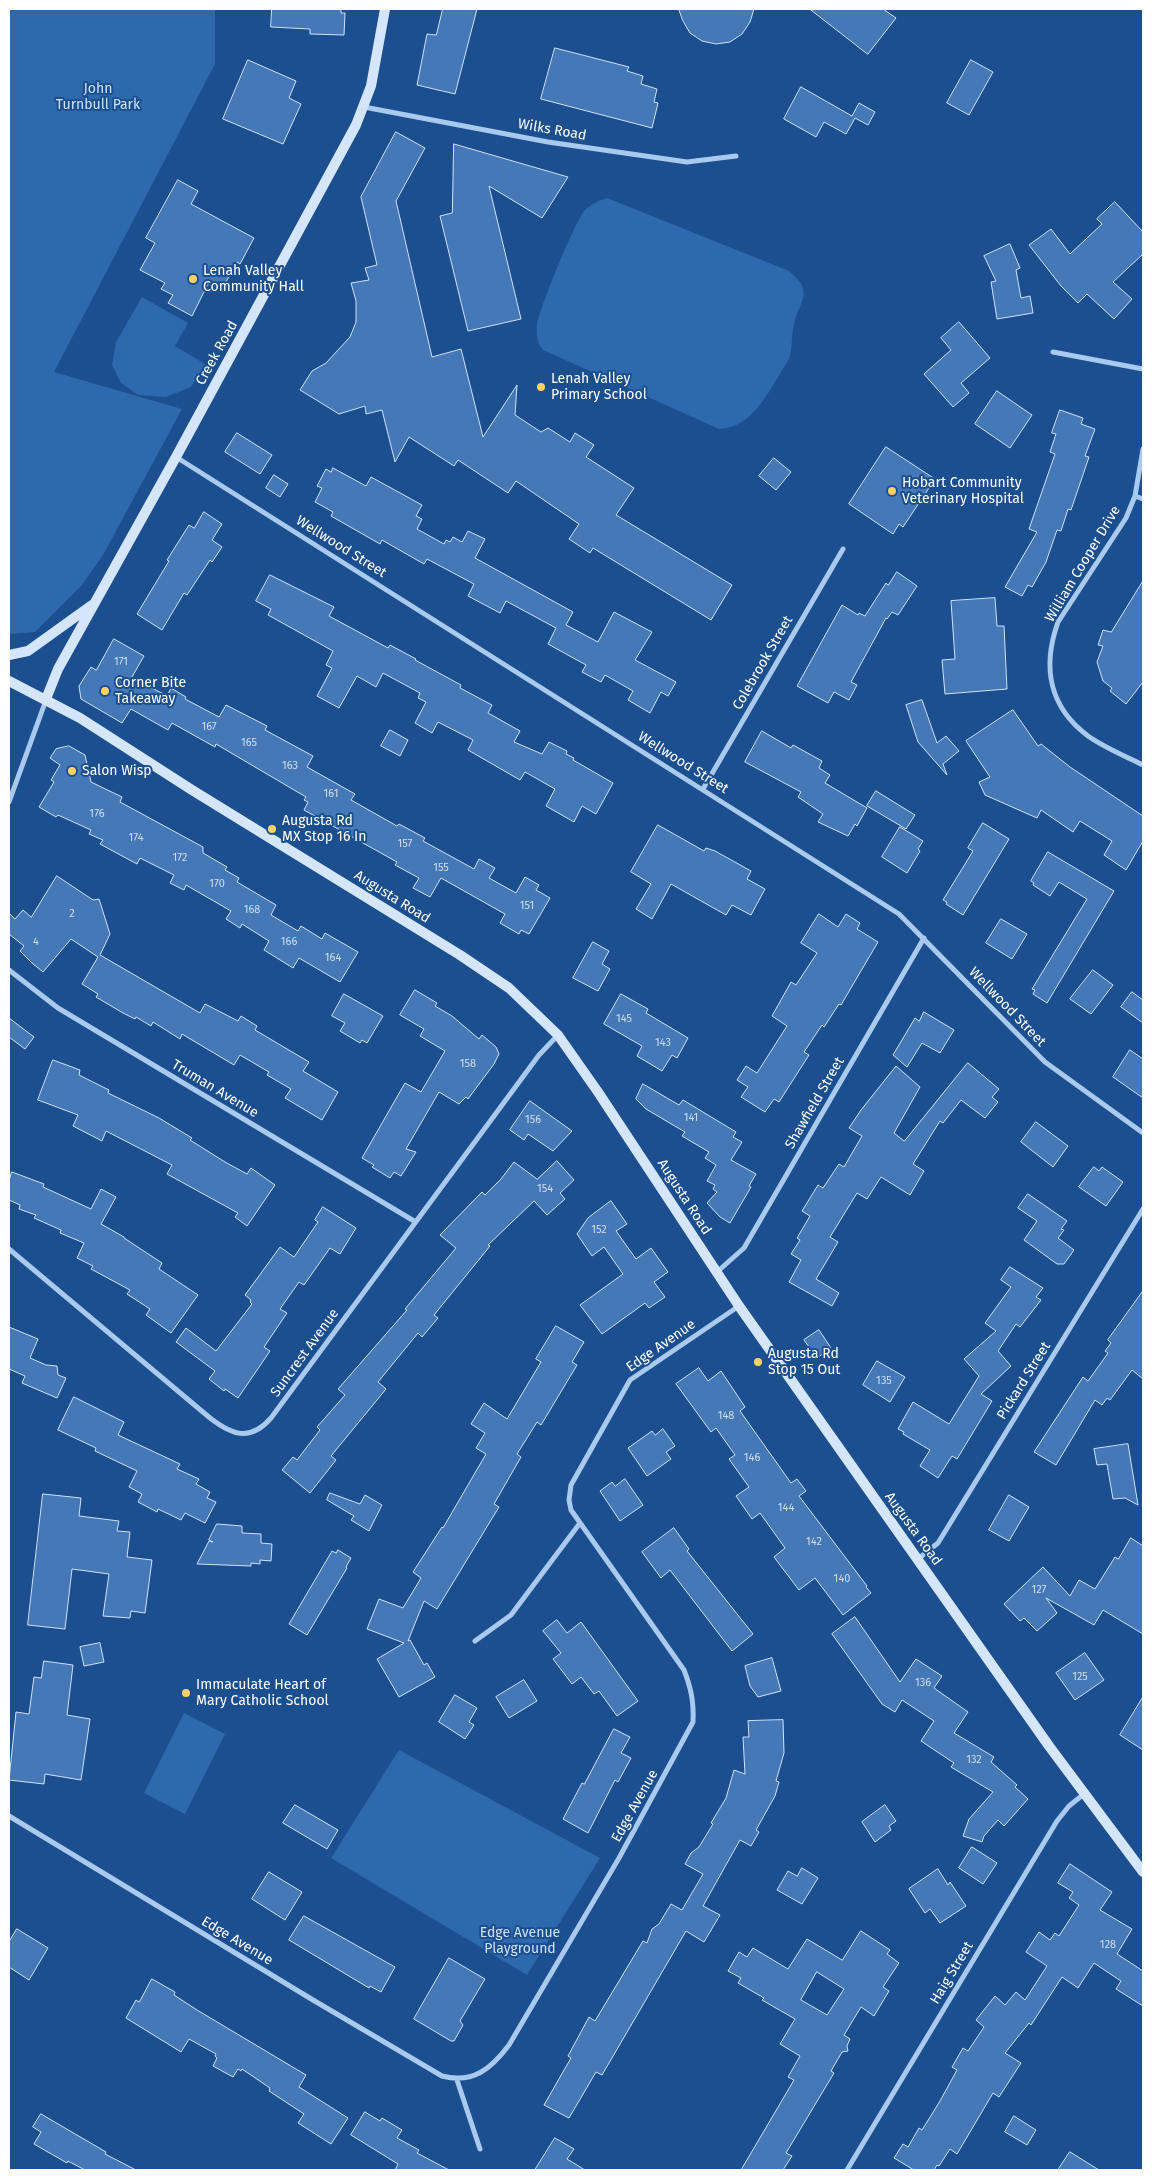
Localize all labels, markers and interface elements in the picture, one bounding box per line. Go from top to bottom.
park label: John Turnbull Park [56,81,140,114]
street label: Wilks Road [516,116,588,144]
place label: Lenah Valley Community Hall [203,263,304,296]
marker: Lenah Valley Community Hall [187,273,199,285]
street label: Creek Road [192,318,242,388]
place label: Lenah Valley Primary School [551,371,647,404]
marker: Lenah Valley Primary School [535,381,547,393]
place label: Hobart Community Veterinary Hospital [902,475,1024,508]
marker: Hobart Community Veterinary Hospital [886,485,898,497]
street label: William Cooper Drive [1042,503,1124,625]
street label: Wellwood Street [293,512,389,582]
street label: Colebrook Street [729,613,797,713]
house number: 171 [114,655,128,669]
place label: Corner Bite Takeaway [115,675,186,708]
marker: Corner Bite Takeaway [99,685,111,697]
house number: 167 [201,720,217,734]
street label: Wellwood Street [635,728,731,798]
house number: 165 [241,736,257,750]
house number: 163 [282,759,298,773]
place label: Salon Wisp [82,763,152,779]
marker: Salon Wisp [66,765,78,777]
house number: 161 [324,787,338,801]
house number: 176 [89,807,105,821]
place label: Augusta Rd MX Stop 16 In [282,813,366,846]
marker: Augusta Rd MX Stop 16 In [266,823,278,835]
house number: 174 [128,831,144,845]
house number: 157 [398,837,412,851]
house number: 172 [173,851,187,865]
house number: 155 [433,861,449,875]
street label: Augusta Road [351,867,433,927]
house number: 170 [209,877,225,891]
house number: 151 [520,899,534,913]
house number: 168 [244,903,260,917]
house number: 2 [69,907,75,921]
house number: 4 [33,935,39,949]
house number: 166 [281,935,297,949]
house number: 164 [325,951,341,965]
street label: Wellwood Street [965,964,1049,1050]
house number: 145 [616,1012,632,1026]
house number: 143 [655,1036,671,1050]
street label: Shawfield Street [782,1054,848,1152]
street label: Truman Avenue [169,1056,261,1122]
house number: 158 [460,1057,476,1071]
house number: 141 [684,1111,698,1125]
house number: 156 [525,1113,541,1127]
street label: Augusta Road [653,1156,715,1238]
house number: 154 [537,1182,553,1196]
house number: 152 [591,1223,607,1237]
street label: Suncrest Avenue [267,1306,343,1400]
street label: Edge Avenue [623,1316,699,1376]
street label: Pickard Street [993,1339,1055,1423]
place label: Augusta Rd Stop 15 Out [768,1346,840,1378]
marker: Augusta Rd Stop 15 Out [752,1356,764,1368]
house number: 135 [876,1374,892,1388]
house number: 148 [718,1409,734,1423]
house number: 146 [744,1451,760,1465]
street label: Augusta Road [881,1489,945,1569]
house number: 144 [778,1501,794,1515]
house number: 142 [806,1535,822,1549]
house number: 140 [834,1572,850,1586]
house number: 127 [1032,1583,1046,1597]
house number: 125 [1072,1670,1088,1684]
house number: 136 [915,1676,931,1690]
place label: Immaculate Heart of Mary Catholic School [196,1677,329,1710]
marker: Immaculate Heart of Mary Catholic School [180,1687,192,1699]
house number: 132 [966,1753,982,1767]
street label: Edge Avenue [608,1767,662,1845]
street label: Edge Avenue [198,1913,276,1969]
park label: Edge Avenue Playground [480,1925,560,1958]
house number: 128 [1100,1938,1116,1952]
street label: Haig Street [927,1939,977,2007]

